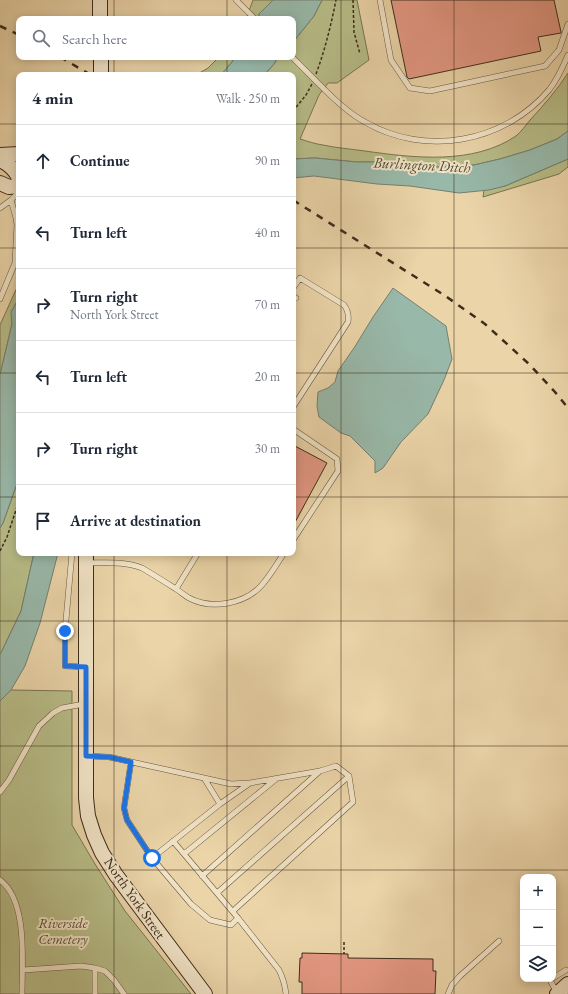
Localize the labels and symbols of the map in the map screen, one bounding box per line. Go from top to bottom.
water label: Burlington Ditch [372,152,472,177]
route end [56,622,74,640]
route start [143,849,161,867]
street label: North York Street [100,854,170,943]
park label: Riverside Cemetery [38,914,88,948]

